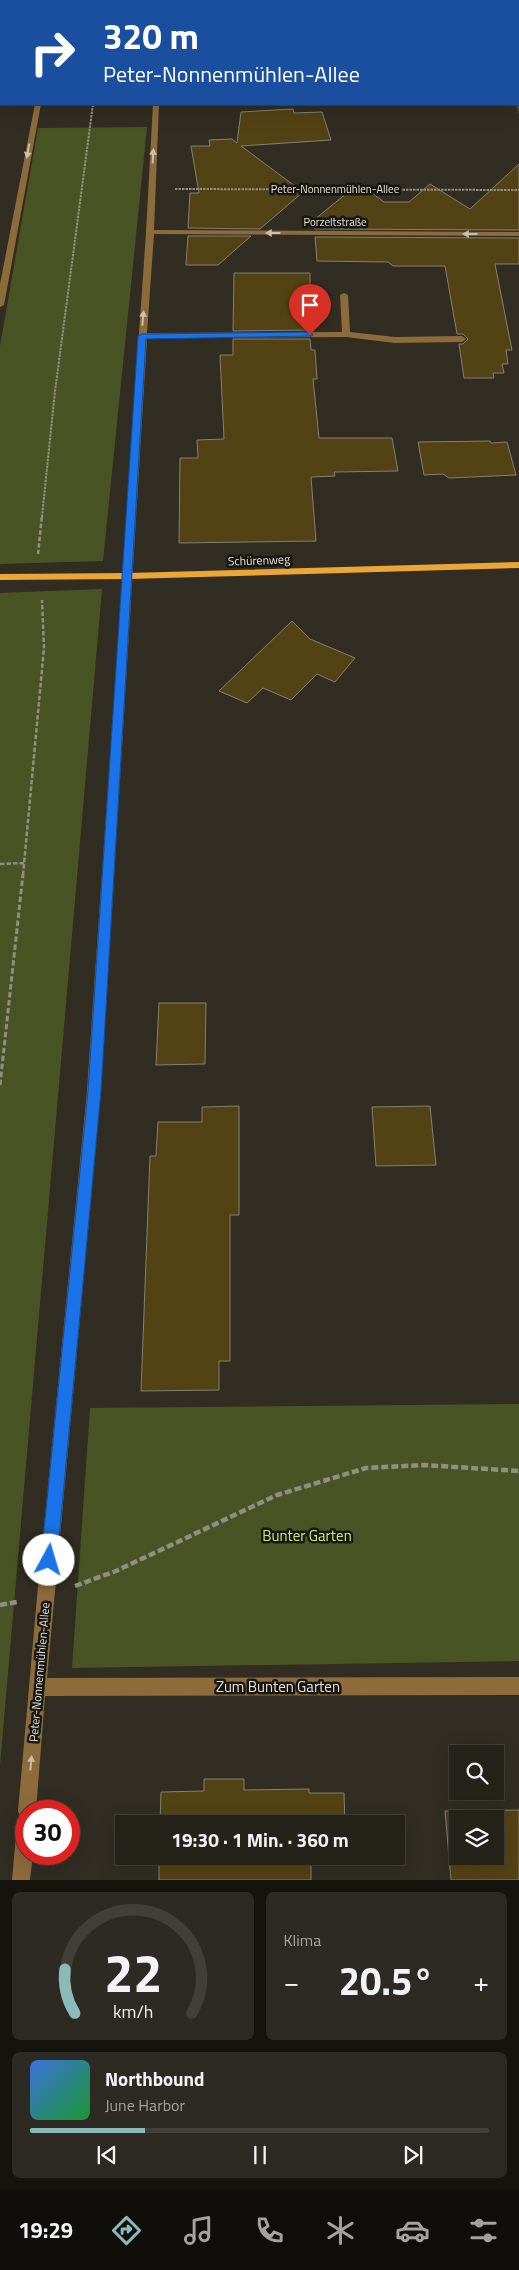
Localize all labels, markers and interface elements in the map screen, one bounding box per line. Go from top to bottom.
text: 320 m [103,9,199,63]
icon: right [20,20,85,85]
text: Peter-Nonnenmühlen-Allee [103,57,360,91]
one-way arrow [24,144,32,160]
one-way arrow [150,148,158,164]
street label: Peter-Nonnenmühlen-Allee [271,181,400,197]
street label: Porzeltstraße [303,214,367,230]
one-way arrow [265,229,281,237]
one-way arrow [462,230,478,238]
pin [289,284,331,335]
icon: arrive [296,291,324,319]
one-way arrow [140,310,148,326]
street label: Schürenweg [228,549,290,571]
park label: Bunter Garten [262,1524,352,1547]
position arrow [22,1533,74,1585]
street label: Peter-Nonnenmühlen-Allee [23,1601,55,1743]
street label: Zum Bunten Garten [216,1675,340,1698]
map controls [449,1745,504,1865]
button: search [449,1745,504,1800]
one-way arrow [28,1754,36,1770]
speed limit sign: 30 [15,1800,80,1865]
button: layers [449,1810,504,1865]
text: 19:30 · 1 Min. · 360 m [171,1825,349,1854]
text: Klima [284,1928,321,1952]
text: 22 [104,1933,162,2012]
text: 20.5° [339,1952,434,2010]
text: − [284,1960,299,2003]
text: + [473,1960,489,2003]
text: km/h [113,1998,153,2025]
text: Northbound [105,2064,205,2093]
text: June Harbor [105,2093,185,2117]
icon: previous [93,2141,121,2169]
icon: pause [246,2141,274,2169]
icon: next [399,2141,427,2169]
text: 19:29 [18,2213,73,2247]
icon: directions [109,2213,144,2248]
icon: music [181,2213,216,2248]
icon: phone [252,2213,287,2248]
icon: climate [323,2213,358,2248]
icon: car [395,2213,430,2248]
icon: filters [466,2213,501,2248]

